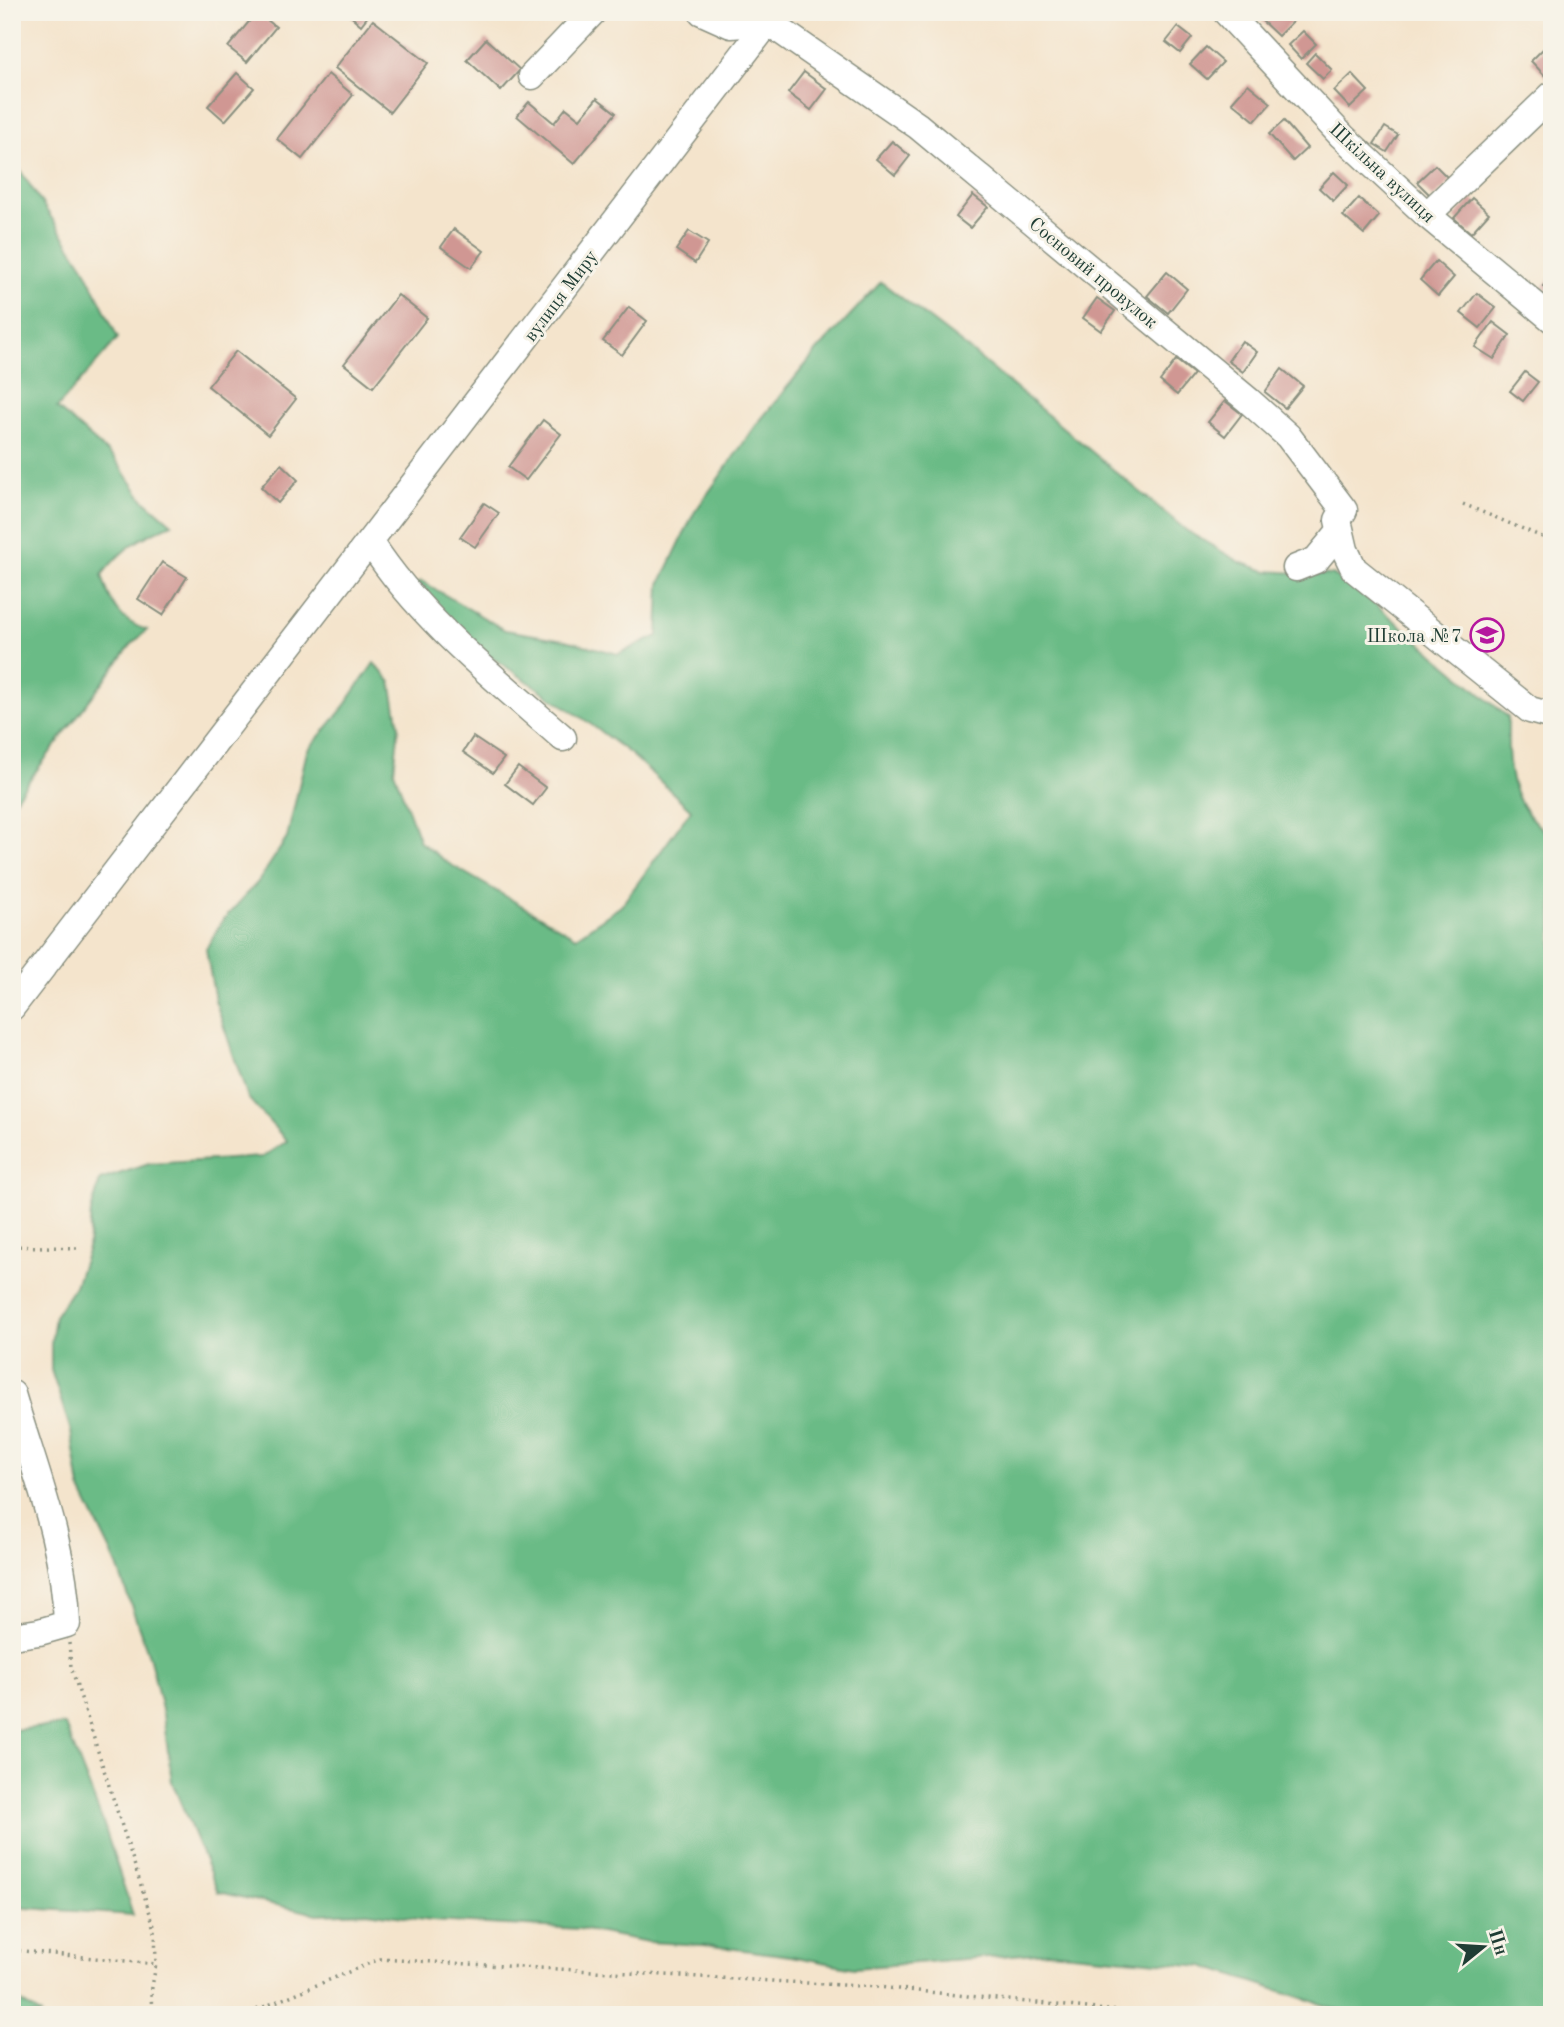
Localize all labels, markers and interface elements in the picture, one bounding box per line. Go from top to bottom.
street label: Шкільна вулиця [1325,120,1438,227]
street label: Сосновий провулок [1024,215,1161,333]
street label: вулиця Миру [522,247,602,346]
school or university icon: Школа №7 [1468,616,1506,654]
place label: Школа №7 [1367,628,1462,647]
north arrow [1448,1912,1518,1982]
text: Пн [1484,1927,1510,1958]

